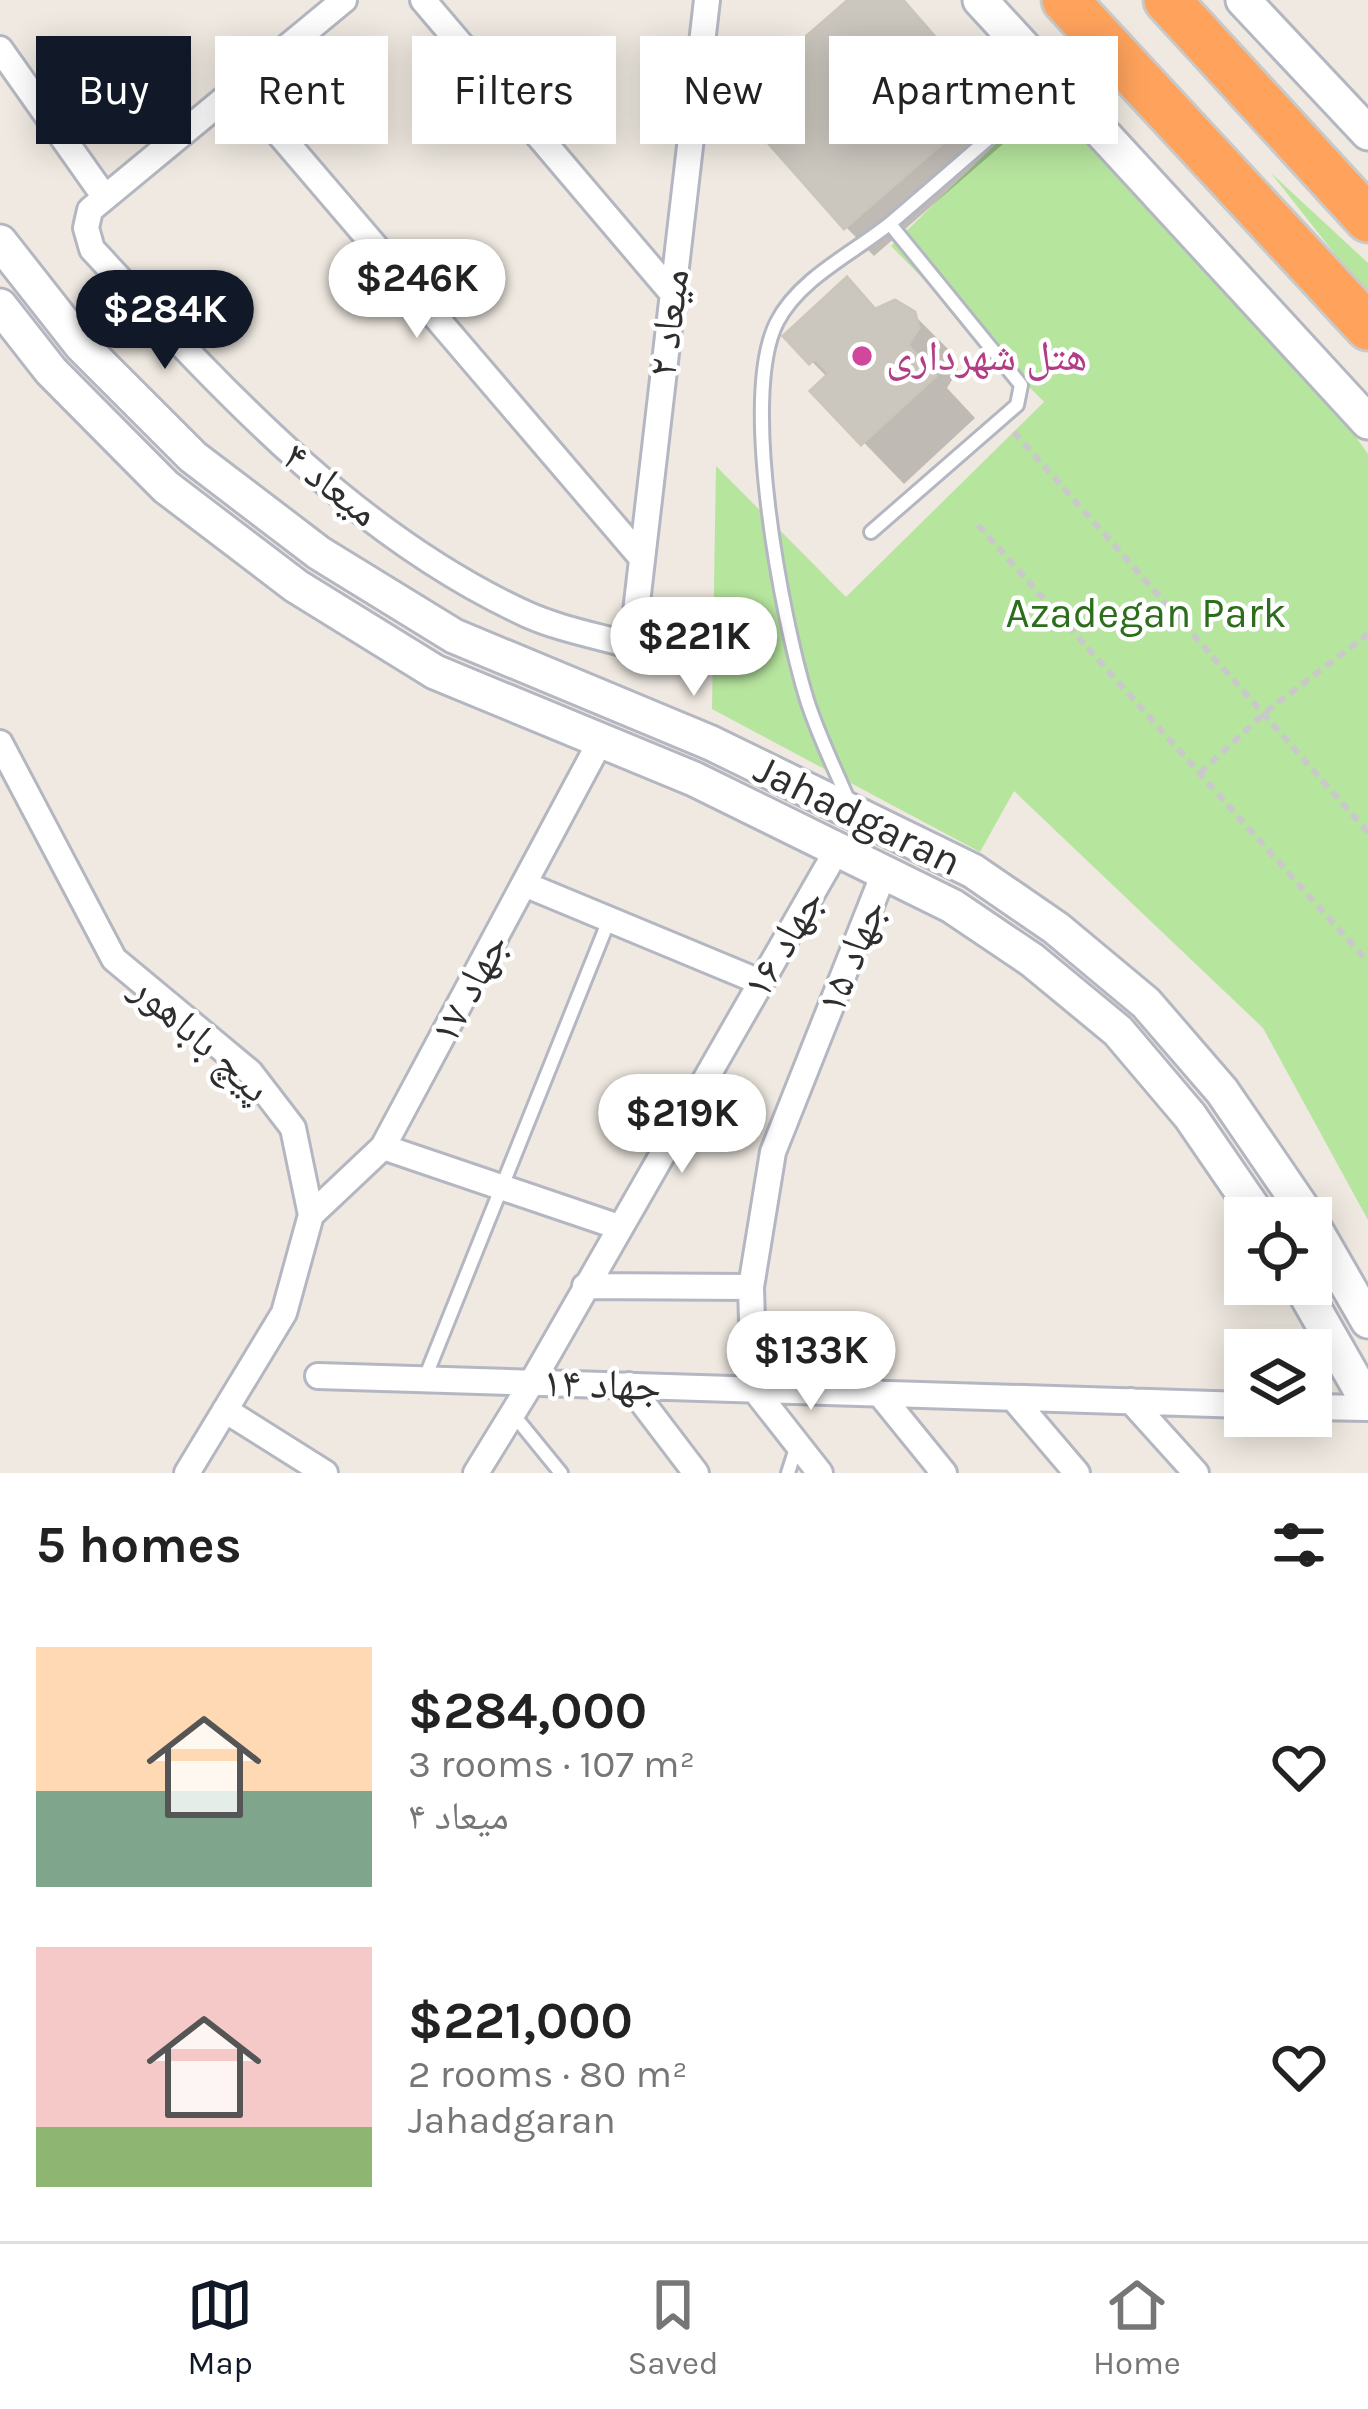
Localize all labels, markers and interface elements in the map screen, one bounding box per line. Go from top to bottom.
chip: Buy [36,36,191,144]
chip: Rent [215,36,388,144]
chip: Filters [412,36,616,144]
chip: New [640,36,805,144]
chip: Apartment [829,36,1118,144]
pin: $246K [333,239,501,341]
text: $246K [356,255,478,301]
street label: میعاد ۲ [637,266,699,380]
pin: $284K [81,270,249,372]
text: $284K [103,286,227,332]
place label: هتل شهرداری [886,331,1087,381]
marker: هتل شهرداری [849,343,875,369]
street label: میعاد ۴ [273,431,389,537]
park label: Azadegan Park [1006,588,1287,638]
pin: $221K [610,597,778,699]
text: $221K [637,613,751,659]
street label: Jahadgaran [746,743,970,887]
street label: جهاد ۱۶ [732,879,834,1007]
street label: جهاد ۱۵ [806,892,896,1020]
street label: جهاد ۱۷ [419,924,519,1052]
street label: پیچ باباهور [120,962,281,1114]
pin: $219K [598,1074,766,1176]
text: $219K [625,1090,739,1136]
map controls [1224,1197,1332,1437]
button: locate [1224,1197,1332,1305]
pin: $133K [727,1311,895,1413]
text: $133K [754,1327,868,1373]
button: layers [1224,1329,1332,1437]
street label: جهاد ۱۴ [542,1357,662,1411]
icon: filters [1266,1512,1332,1578]
text: 5 homes [36,1515,242,1575]
text: $284,000 [408,1681,647,1741]
icon: home [132,1695,276,1839]
icon: heart [1266,1734,1332,1800]
text: 3 rooms · 107 m² [408,1741,695,1787]
text: میعاد ۴ [408,1793,509,1839]
text: $221,000 [408,1991,633,2051]
icon: home [132,1995,276,2139]
icon: heart [1266,2034,1332,2100]
text: 2 rooms · 80 m² [408,2051,688,2097]
text: Jahadgaran [408,2097,616,2143]
tab: Map [187,2272,253,2382]
tab: Saved [627,2272,719,2382]
tab: Home [1093,2272,1181,2382]

